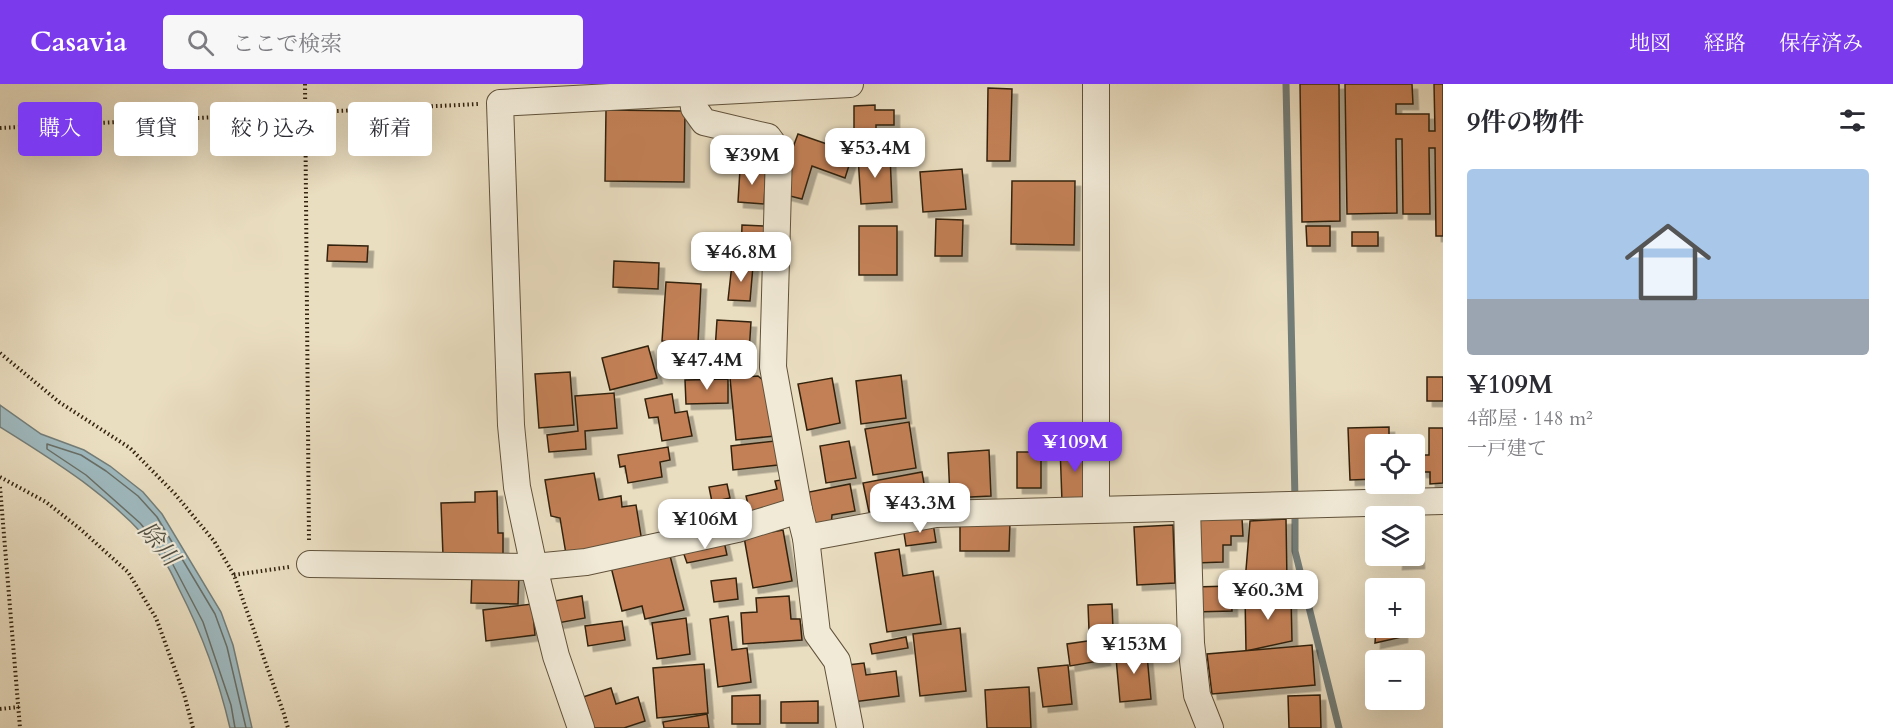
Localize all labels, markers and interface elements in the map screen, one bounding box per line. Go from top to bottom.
search box [163,15,583,69]
text: Casavia [30,23,127,61]
icon: search [184,26,217,59]
text: ここで検索 [232,29,342,59]
text: 地図 [1629,29,1671,58]
text: 経路 [1704,29,1746,58]
text: 保存済み [1779,29,1863,58]
chip: 購入 [18,102,102,156]
chip: 賃貸 [114,102,198,156]
chip: 絞り込み [210,102,336,156]
chip: 新着 [348,102,432,156]
icon: filters [1836,104,1869,137]
text: 9件の物件 [1467,105,1584,140]
pin: ¥53.4M [826,128,924,179]
text: ¥53.4M [839,134,911,161]
pin: ¥39M [716,135,788,186]
text: ¥39M [724,141,780,168]
icon: home [1614,208,1722,316]
pin: ¥46.8M [692,232,790,283]
text: ¥46.8M [705,238,777,265]
pin: ¥47.4M [658,340,756,391]
text: ¥47.4M [671,346,743,373]
text: ¥109M [1467,367,1553,402]
text: 4部屋 · 148 m² [1467,405,1593,432]
pin: ¥109M [1033,422,1117,473]
text: ¥109M [1042,428,1108,455]
map controls [1365,434,1425,710]
button: locate [1365,434,1425,494]
text: 一戸建て [1467,435,1547,462]
pin: ¥43.3M [871,483,969,534]
text: ¥43.3M [884,489,956,516]
pin: ¥106M [663,499,747,550]
text: ¥106M [672,505,738,532]
button: layers [1365,506,1425,566]
water label: 除川 [131,515,189,576]
pin: ¥60.3M [1219,570,1317,621]
text: ¥60.3M [1232,576,1304,603]
button: + [1365,578,1425,638]
pin: ¥153M [1092,624,1176,675]
text: ¥153M [1101,630,1167,657]
button: − [1365,650,1425,710]

